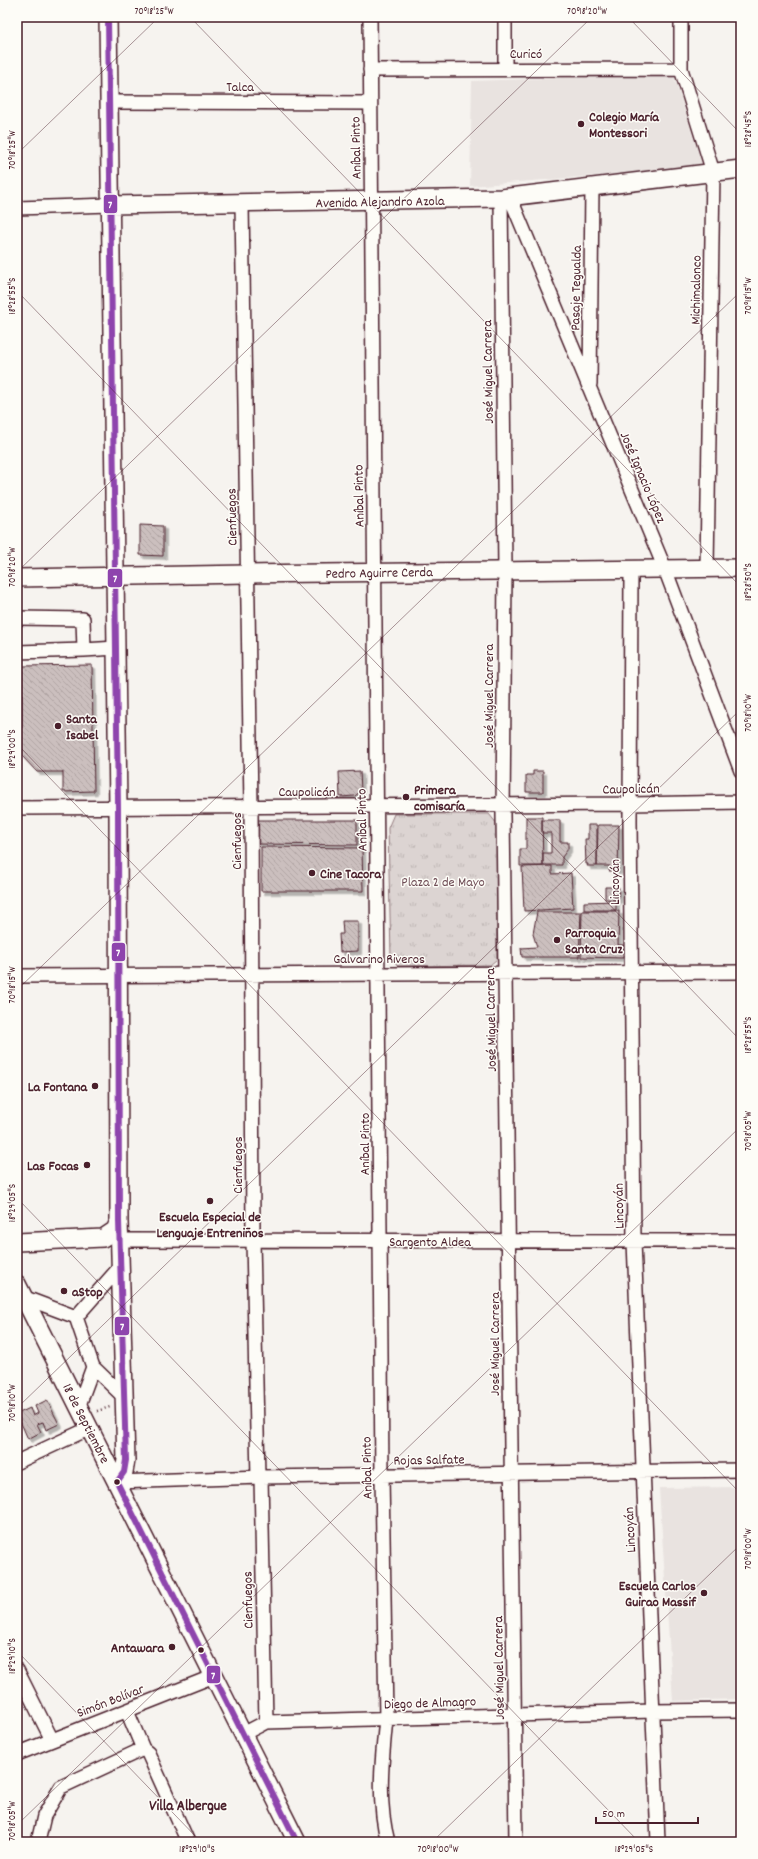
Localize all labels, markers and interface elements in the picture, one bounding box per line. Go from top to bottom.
text: 70°18'25"W [135,5,174,19]
text: 70°18'20"W [567,5,607,19]
street label: Curicó [510,45,542,65]
street label: Talca [226,78,254,98]
place label: Colegio María Montessori [589,108,660,144]
text: 18°28'45"S [742,111,756,147]
street label: Aníbal Pinto [346,116,368,179]
marker: Colegio María Montessori [576,119,586,129]
text: 70°18'25"W [6,130,20,169]
street label: Avenida Alejandro Azola [315,192,445,214]
line badge: 7 [103,194,118,214]
text: 7 [108,198,113,214]
street label: Pasaje Tegualda [566,245,588,331]
street label: Michimalonco [686,255,708,325]
text: 70°18'15"W [742,277,756,314]
text: 18°28'55"S [6,278,20,315]
street label: José Miguel Carrera [478,319,500,424]
street label: José Ignacio López [614,429,671,527]
street label: Aníbal Pinto [349,464,371,527]
street label: Cienfuegos [222,488,243,546]
text: 70°18'20"W [6,547,20,587]
street label: Pedro Aguirre Cerda [325,563,433,585]
text: 18°28'50"S [742,563,756,601]
line badge: 7 [107,568,123,588]
text: 7 [113,572,118,588]
street label: José Miguel Carrera [480,644,500,748]
text: 70°18'10"W [742,694,756,732]
place label: Santa Isabel [66,710,99,746]
marker: Santa Isabel [53,721,63,731]
text: 18°29'00"S [6,729,20,769]
street label: Caupolicán [602,780,660,800]
place label: Primera comisaría [414,781,466,817]
street label: Caupolicán [278,783,336,803]
street label: Aníbal Pinto [352,788,374,851]
marker: Primera comisaría [401,792,411,802]
street label: Cienfuegos [228,812,248,870]
street label: Lincoyán [606,859,626,905]
place label: Cine Tacora [320,865,383,885]
marker: Cine Tacora [307,868,317,878]
park label: Plaza 2 de Mayo [401,873,485,893]
place label: Parroquia Santa Cruz [565,924,623,960]
marker: Parroquia Santa Cruz [552,935,562,945]
line badge: 7 [111,942,126,962]
text: 7 [116,946,121,962]
street label: Galvarino Riveros [333,950,425,970]
text: 70°18'15"W [6,966,20,1003]
street label: José Miguel Carrera [481,967,503,1072]
text: 18°28'55"S [742,1017,756,1054]
place label: La Fontana [28,1078,88,1098]
marker: La Fontana [90,1081,100,1091]
text: 70°18'05"W [742,1111,756,1151]
street label: Aníbal Pinto [356,1113,376,1175]
street label: Cienfuegos [229,1136,249,1194]
place label: Las Focas [27,1157,79,1177]
marker: Las Focas [82,1160,92,1170]
street label: Lincoyán [610,1183,630,1229]
text: 18°29'05"S [6,1184,20,1222]
marker: Escuela Especial de Lenguaje Entreniños [205,1196,215,1206]
place label: Escuela Especial de Lenguaje Entreniños [156,1208,264,1244]
street label: Sargento Aldea [389,1233,471,1253]
place label: aStop [72,1283,103,1303]
marker: aStop [59,1286,69,1296]
street label: José Miguel Carrera [486,1292,506,1396]
line badge: 7 [114,1316,130,1336]
text: 7 [120,1320,125,1336]
street label: 18 de Septiembre [56,1380,114,1467]
text: 70°18'10"W [6,1384,20,1422]
street label: Aníbal Pinto [357,1436,379,1499]
street label: Rojas Salfate [393,1450,465,1472]
unlabelled marker [112,1477,122,1487]
street label: Lincoyán [620,1507,642,1553]
text: 70°18'00"W [742,1528,756,1569]
street label: Cienfuegos [238,1571,259,1629]
place label: Escuela Carlos Guirao Massif [619,1577,697,1613]
marker: Escuela Carlos Guirao Massif [699,1588,709,1598]
street label: José Miguel Carrera [489,1615,511,1720]
text: 18°29'10"S [6,1638,20,1674]
place label: Antawara [111,1639,165,1659]
marker: Antawara [167,1642,177,1652]
unlabelled marker [196,1645,206,1655]
line badge: 7 [206,1665,221,1684]
text: 7 [211,1669,216,1685]
street label: Simón Bolívar [74,1680,148,1724]
street label: Diego de Almagro [384,1692,476,1716]
district label: Villa Albergue [149,1796,227,1818]
scale bar [596,1799,698,1825]
text: 70°18'05"W [6,1801,20,1841]
text: 50 m [602,1806,625,1823]
text: 18°29'10"S [179,1843,215,1857]
text: 70°18'00"W [418,1843,459,1857]
text: 18°29'05"S [615,1843,653,1857]

